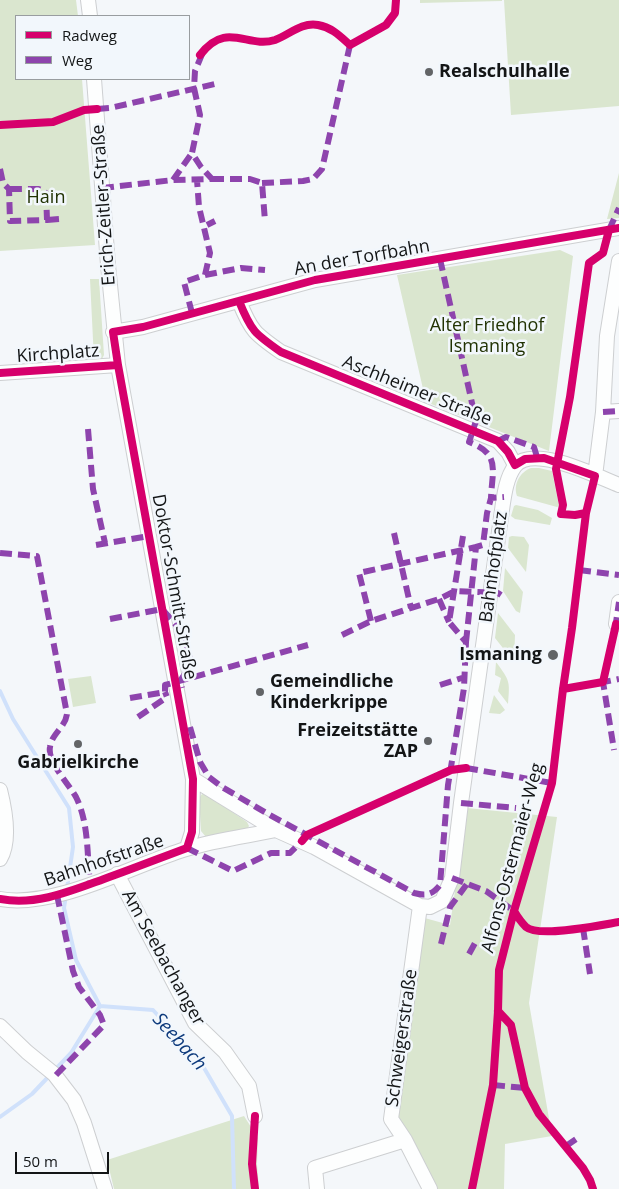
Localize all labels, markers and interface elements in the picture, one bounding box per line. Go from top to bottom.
legend [15,15,190,80]
text: Radweg [62,25,117,45]
text: Weg [62,50,92,70]
place label: Realschulhalle [439,61,570,83]
marker: Realschulhalle [423,66,435,78]
street label: Erich-Zeitler-Straße [88,124,120,286]
park label: Hain [27,187,65,209]
street label: An der Torfbahn [292,235,432,281]
park label: Alter Friedhof Ismaning [430,315,544,358]
street label: Kirchplatz [16,340,100,368]
street label: Aschheimer Straße [339,351,495,431]
street label: Doktor-Schmitt-Straße [147,493,201,681]
street label: Bahnhofplatz [476,510,512,624]
place label: Ismaning [459,644,542,666]
marker: Ismaning [546,648,560,662]
place label: Gemeindliche Kinderkrippe [270,671,393,714]
marker: Gemeindliche Kinderkrippe [254,686,266,698]
place label: Freizeitstätte ZAP [297,720,418,762]
marker: Freizeitstätte ZAP [422,735,434,747]
marker: Gabrielkirche [72,738,84,750]
place label: Gabrielkirche [17,752,139,774]
street label: Alfons-Ostermaier-Weg [477,761,549,955]
street label: Bahnhofstraße [41,830,167,892]
street label: Am Seebachanger [117,886,209,1030]
street label: Schweigerstraße [382,968,422,1108]
water label: Seebach [147,1008,211,1076]
scale bar [18,1142,111,1174]
text: 50 m [23,1151,58,1171]

